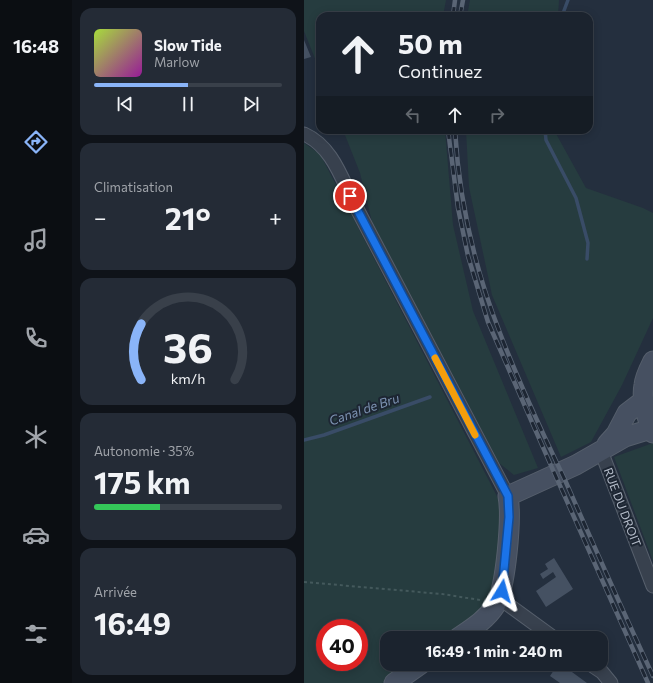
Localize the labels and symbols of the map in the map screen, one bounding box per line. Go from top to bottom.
pin [333,179,367,213]
water label: Canal de Bru [327,389,401,429]
street label: RUE DU DROIT [602,466,645,549]
position arrow [481,570,523,612]
speed limit sign: 40 [316,619,368,671]

